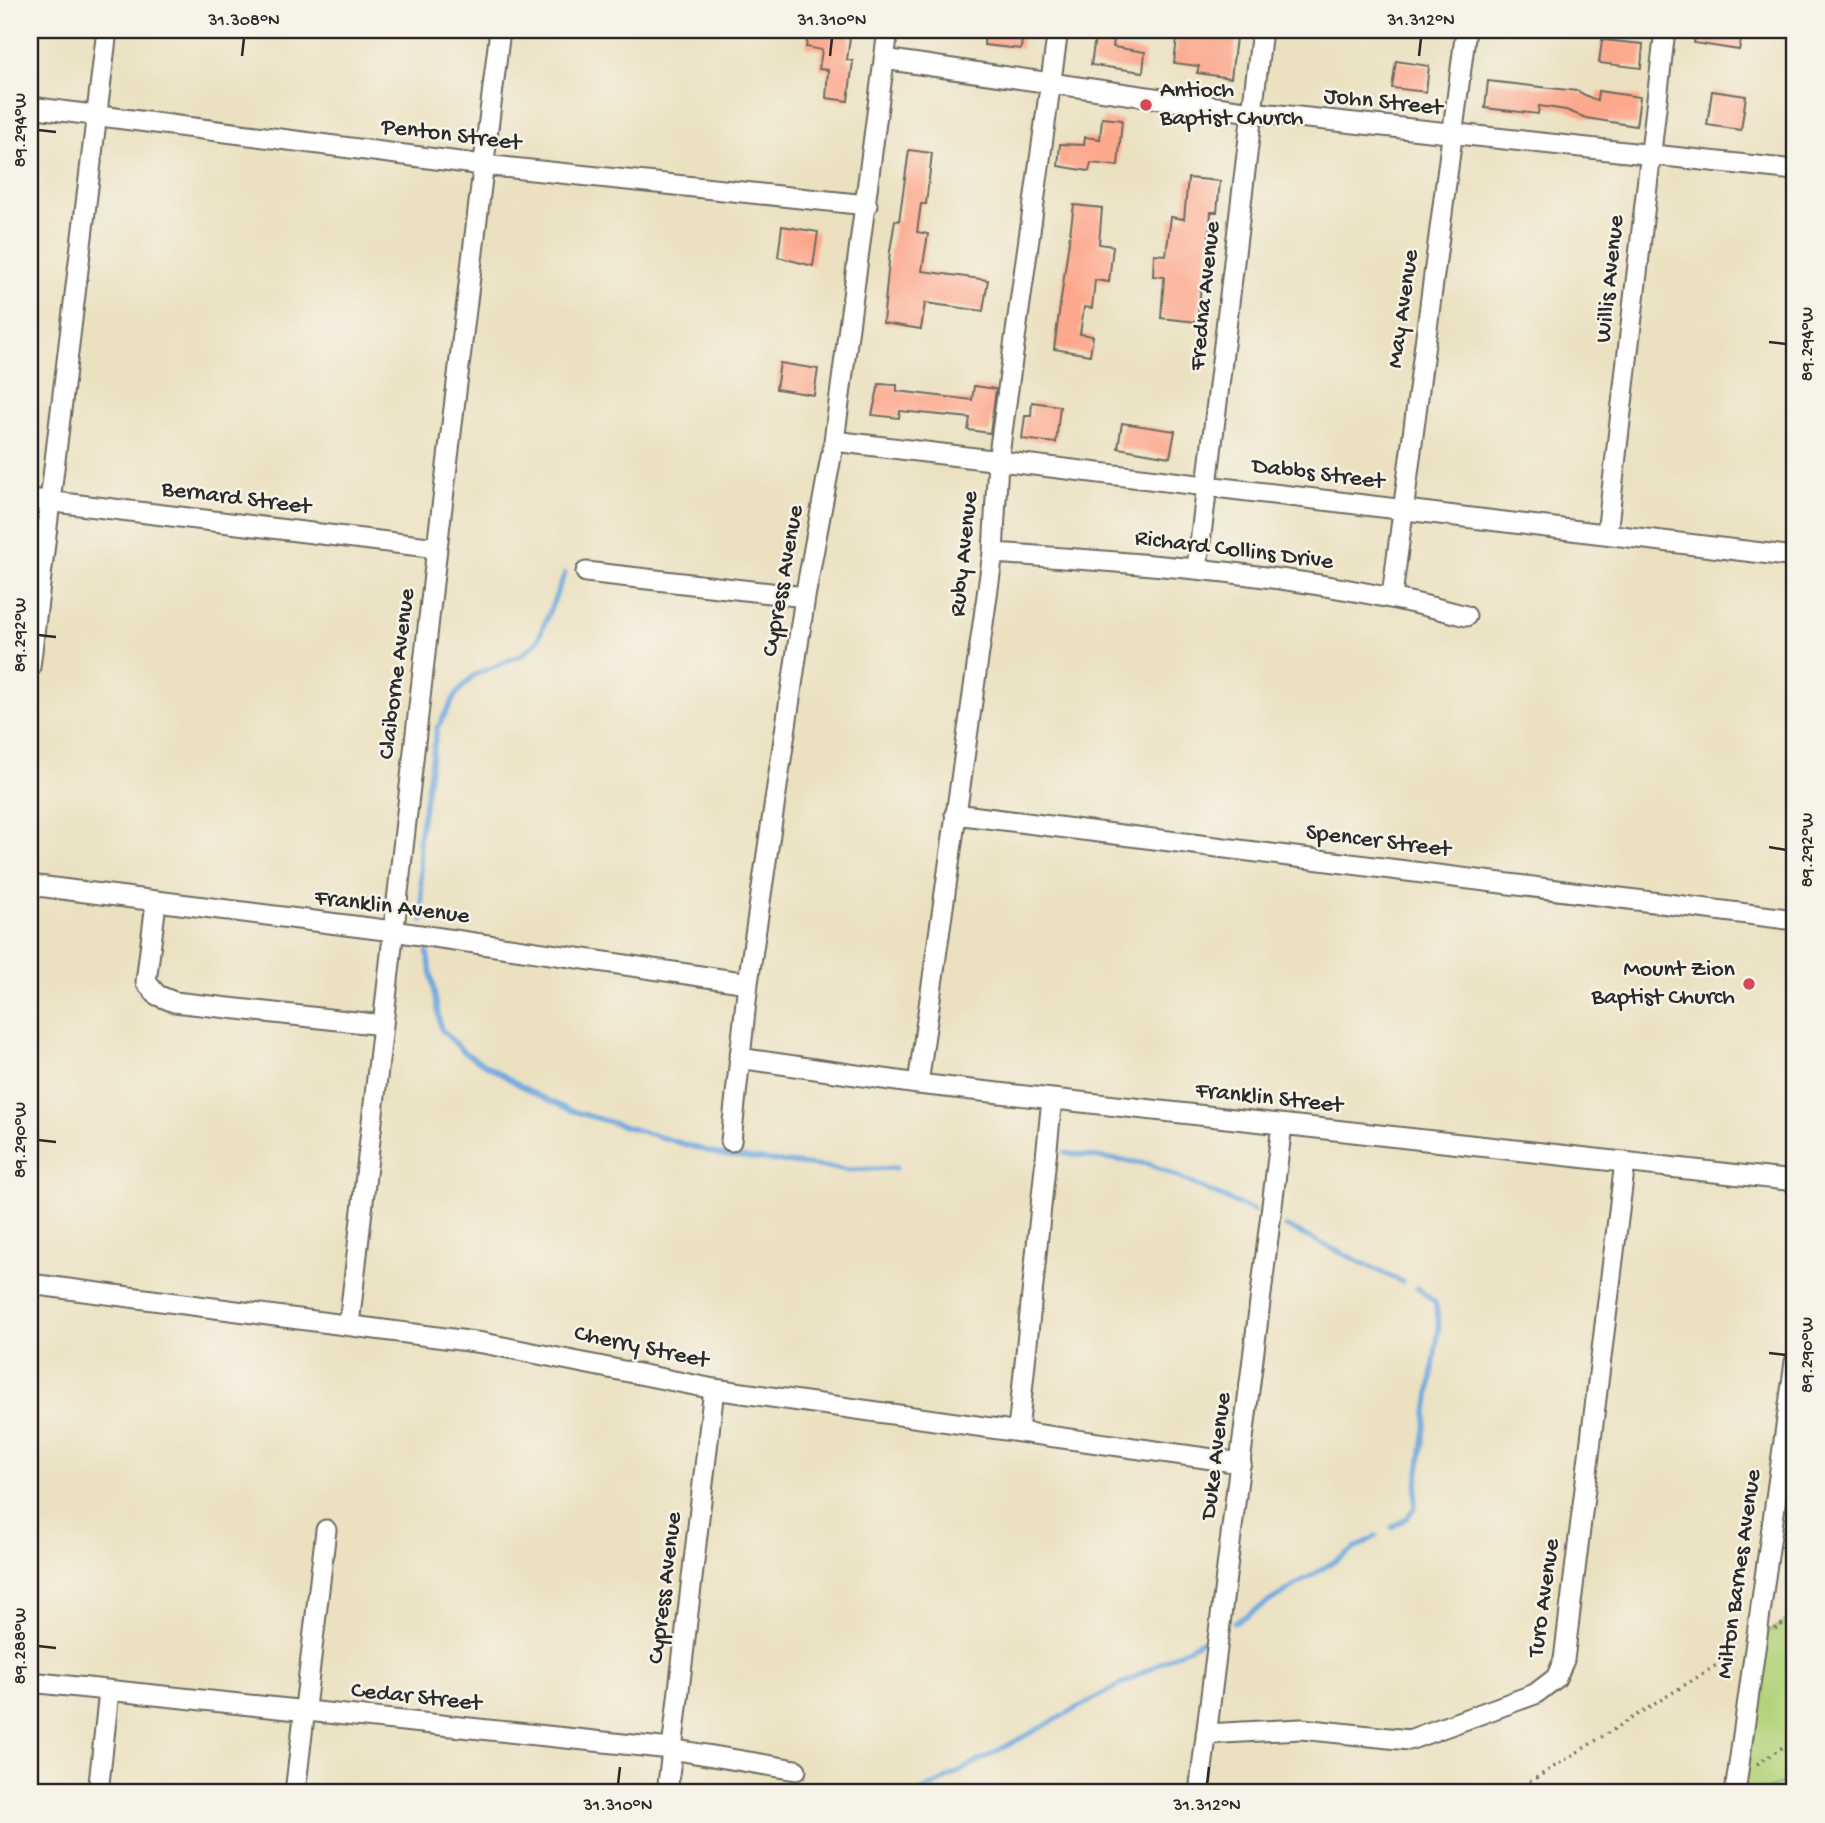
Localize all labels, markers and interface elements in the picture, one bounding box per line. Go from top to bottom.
text: 31.308°N [207,11,280,32]
text: 31.310°N [797,11,866,32]
text: 31.312°N [1386,11,1455,32]
place label: Antioch Baptist Church [1159,77,1304,134]
street label: John Street [1322,82,1446,124]
text: 89.294°W [11,93,32,167]
marker: Antioch Baptist Church [1138,97,1154,113]
street label: Penton Street [379,113,525,159]
street label: Willis Avenue [1590,213,1632,344]
street label: Fredna Avenue [1184,219,1228,373]
street label: May Avenue [1381,247,1427,370]
text: 89.294°W [1798,307,1819,381]
street label: Dabbs Street [1248,452,1388,498]
street label: Bernard Street [159,475,314,523]
street label: Ruby Avenue [944,489,986,618]
street label: Cypress Avenue [756,503,812,659]
street label: Richard Collins Drive [1133,524,1336,578]
street label: Claiborne Avenue [373,586,423,761]
text: 89.292°W [11,598,32,672]
text: 89.292°W [1798,813,1819,887]
street label: Spencer Street [1304,819,1454,866]
street label: Franklin Avenue [312,884,472,932]
place label: Mount Zion Baptist Church [1591,956,1736,1013]
marker: Mount Zion Baptist Church [1741,976,1757,992]
street label: Franklin Street [1193,1077,1346,1121]
text: 89.290°W [11,1102,32,1178]
text: 89.290°W [1798,1317,1819,1393]
street label: Cherry Street [571,1320,713,1377]
street label: Duke Avenue [1195,1390,1239,1523]
street label: Milton Barnes Avenue [1711,1467,1769,1681]
street label: Cypress Avenue [642,1510,690,1666]
street label: Turo Avenue [1522,1536,1568,1661]
text: 89.288°W [11,1608,32,1684]
street label: Cedar Street [349,1677,485,1719]
text: 31.310°N [583,1796,652,1817]
text: 31.312°N [1172,1796,1241,1817]

